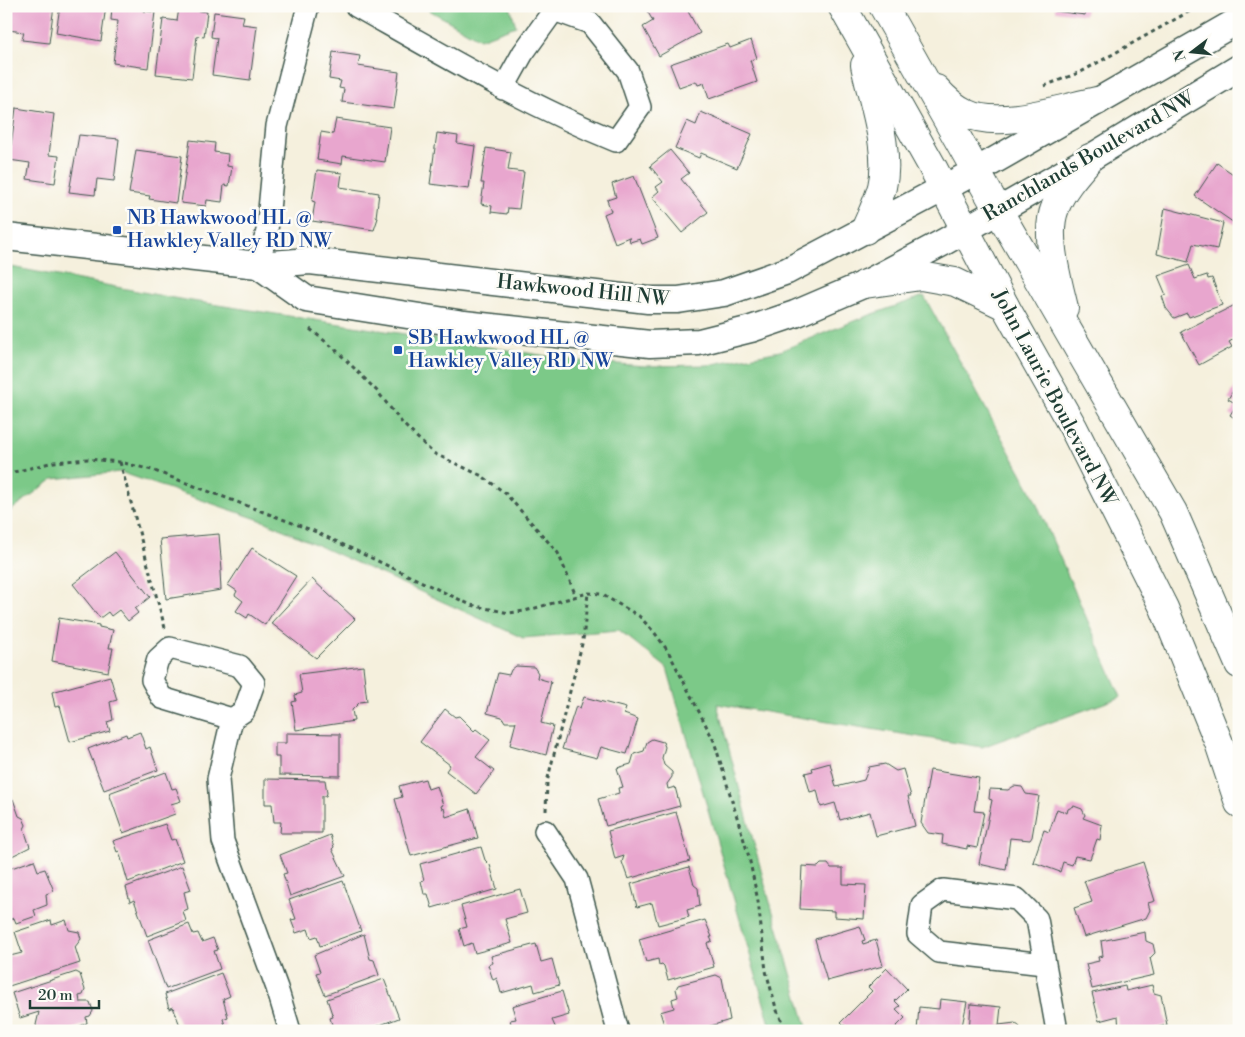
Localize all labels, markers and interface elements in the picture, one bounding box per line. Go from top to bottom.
north arrow [1168,28,1218,78]
text: N [1170,48,1191,63]
street label: Ranchlands Boulevard NW [979,86,1200,228]
place label: NB Hawkwood HL @ Hawkley Valley RD NW [127,206,333,254]
marker: NB Hawkwood HL @ Hawkley Valley RD NW [111,224,123,236]
street label: Hawkwood Hill NW [495,270,671,313]
street label: John Laurie Boulevard NW [986,284,1122,511]
place label: SB Hawkwood HL @ Hawkley Valley RD NW [408,326,614,374]
marker: SB Hawkwood HL @ Hawkley Valley RD NW [392,344,404,356]
scale bar [30,977,99,1009]
text: 20 m [38,986,73,1005]

